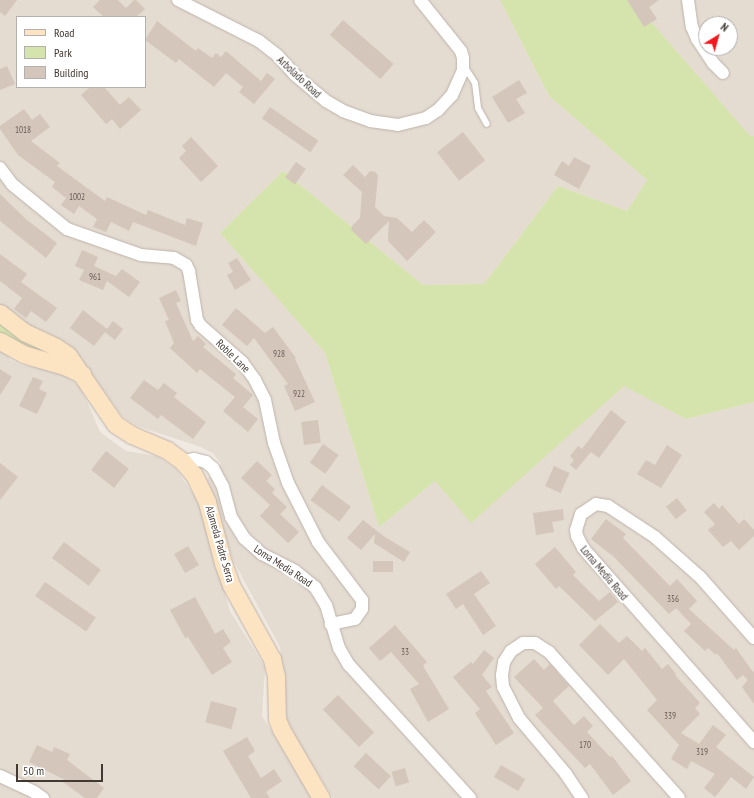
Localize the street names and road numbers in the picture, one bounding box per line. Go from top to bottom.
street label: Arbolado Road [274,53,324,101]
street label: Roble Lane [213,337,253,375]
street label: Alameda Padre Serra [203,504,237,584]
street label: Loma Media Road [251,542,315,590]
street label: Loma Media Road [577,543,631,603]

